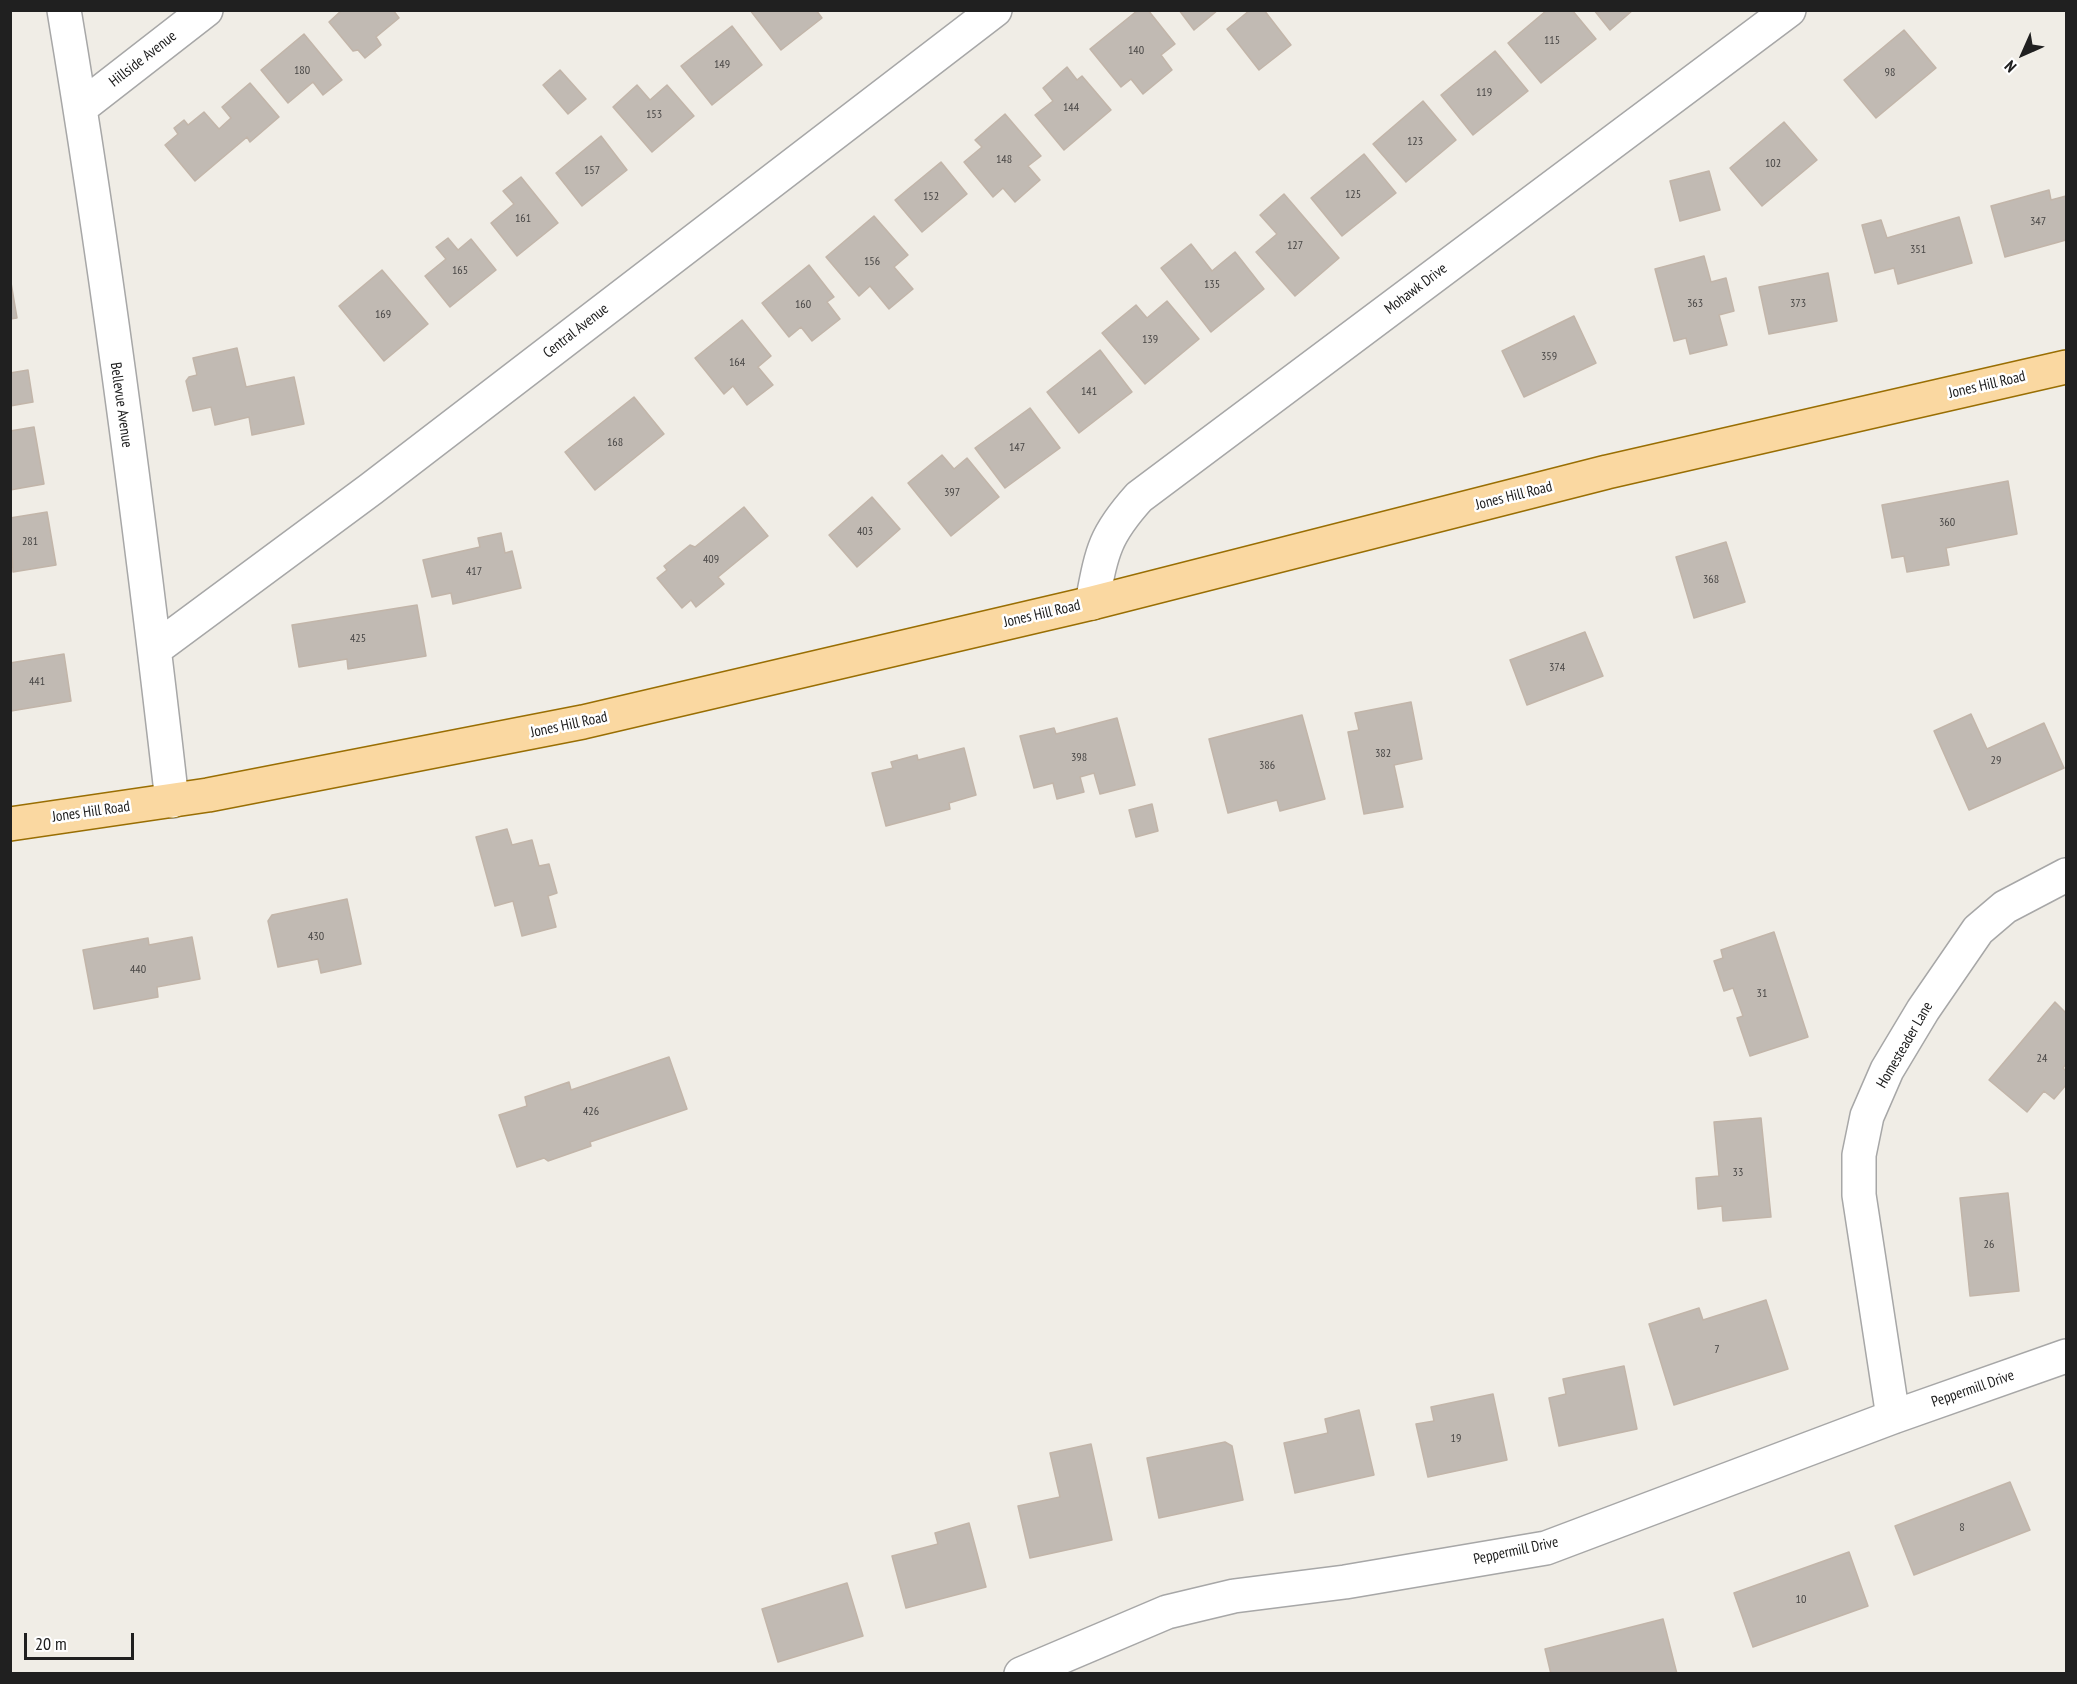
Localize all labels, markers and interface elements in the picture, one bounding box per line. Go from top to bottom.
north arrow [1993,24,2053,84]
street label: Hillside Avenue [106,27,180,91]
house number: 115 [1544,34,1560,48]
house number: 140 [1128,44,1144,58]
text: N [2000,57,2020,77]
house number: 149 [714,58,730,72]
house number: 180 [294,64,310,78]
house number: 98 [1885,66,1895,80]
house number: 119 [1476,86,1492,100]
house number: 144 [1063,101,1079,115]
house number: 153 [646,108,662,122]
house number: 123 [1407,135,1423,149]
house number: 148 [996,153,1012,167]
house number: 102 [1765,157,1781,171]
house number: 157 [584,164,600,178]
house number: 125 [1345,188,1361,202]
house number: 152 [923,190,939,204]
house number: 161 [515,212,531,226]
house number: 347 [2030,215,2046,229]
house number: 127 [1287,239,1303,253]
house number: 351 [1910,243,1926,257]
house number: 156 [864,255,880,269]
street label: Mohawk Drive [1381,260,1451,318]
house number: 165 [452,264,468,278]
house number: 135 [1204,278,1220,292]
house number: 363 [1687,297,1703,311]
house number: 373 [1790,297,1806,311]
house number: 160 [795,298,811,312]
street label: Central Avenue [540,300,612,362]
house number: 169 [375,308,391,322]
house number: 139 [1142,333,1158,347]
house number: 359 [1541,350,1557,364]
house number: 164 [729,356,745,370]
street label: Bellevue Avenue [106,361,136,449]
street label: Jones Hill Road [1947,367,2027,403]
house number: 141 [1081,385,1097,399]
house number: 168 [607,436,623,450]
house number: 147 [1009,441,1025,455]
street label: Jones Hill Road [1474,478,1554,514]
house number: 397 [944,486,960,500]
house number: 360 [1939,516,1955,530]
house number: 403 [857,525,873,539]
house number: 281 [22,535,38,549]
house number: 409 [703,553,719,567]
house number: 417 [466,565,482,579]
house number: 368 [1703,573,1719,587]
street label: Jones Hill Road [1002,596,1082,632]
house number: 425 [350,632,366,646]
house number: 374 [1549,661,1565,675]
house number: 441 [29,675,45,689]
street label: Jones Hill Road [529,708,609,742]
house number: 382 [1375,747,1391,761]
house number: 398 [1071,751,1087,765]
house number: 29 [1991,754,2001,768]
house number: 386 [1259,759,1275,773]
street label: Jones Hill Road [51,798,131,826]
house number: 430 [308,930,324,944]
house number: 440 [130,963,146,977]
house number: 31 [1757,987,1767,1001]
street label: Homesteader Lane [1873,999,1937,1091]
house number: 24 [2037,1052,2047,1066]
house number: 426 [583,1105,599,1119]
house number: 33 [1733,1166,1743,1180]
house number: 26 [1984,1238,1994,1252]
house number: 7 [1714,1343,1720,1357]
street label: Peppermill Drive [1929,1366,2017,1412]
house number: 19 [1451,1432,1461,1446]
house number: 8 [1959,1521,1965,1535]
street label: Peppermill Drive [1472,1533,1560,1569]
house number: 10 [1796,1593,1806,1607]
scale bar [27,1621,136,1659]
text: 20 m [35,1632,67,1655]

